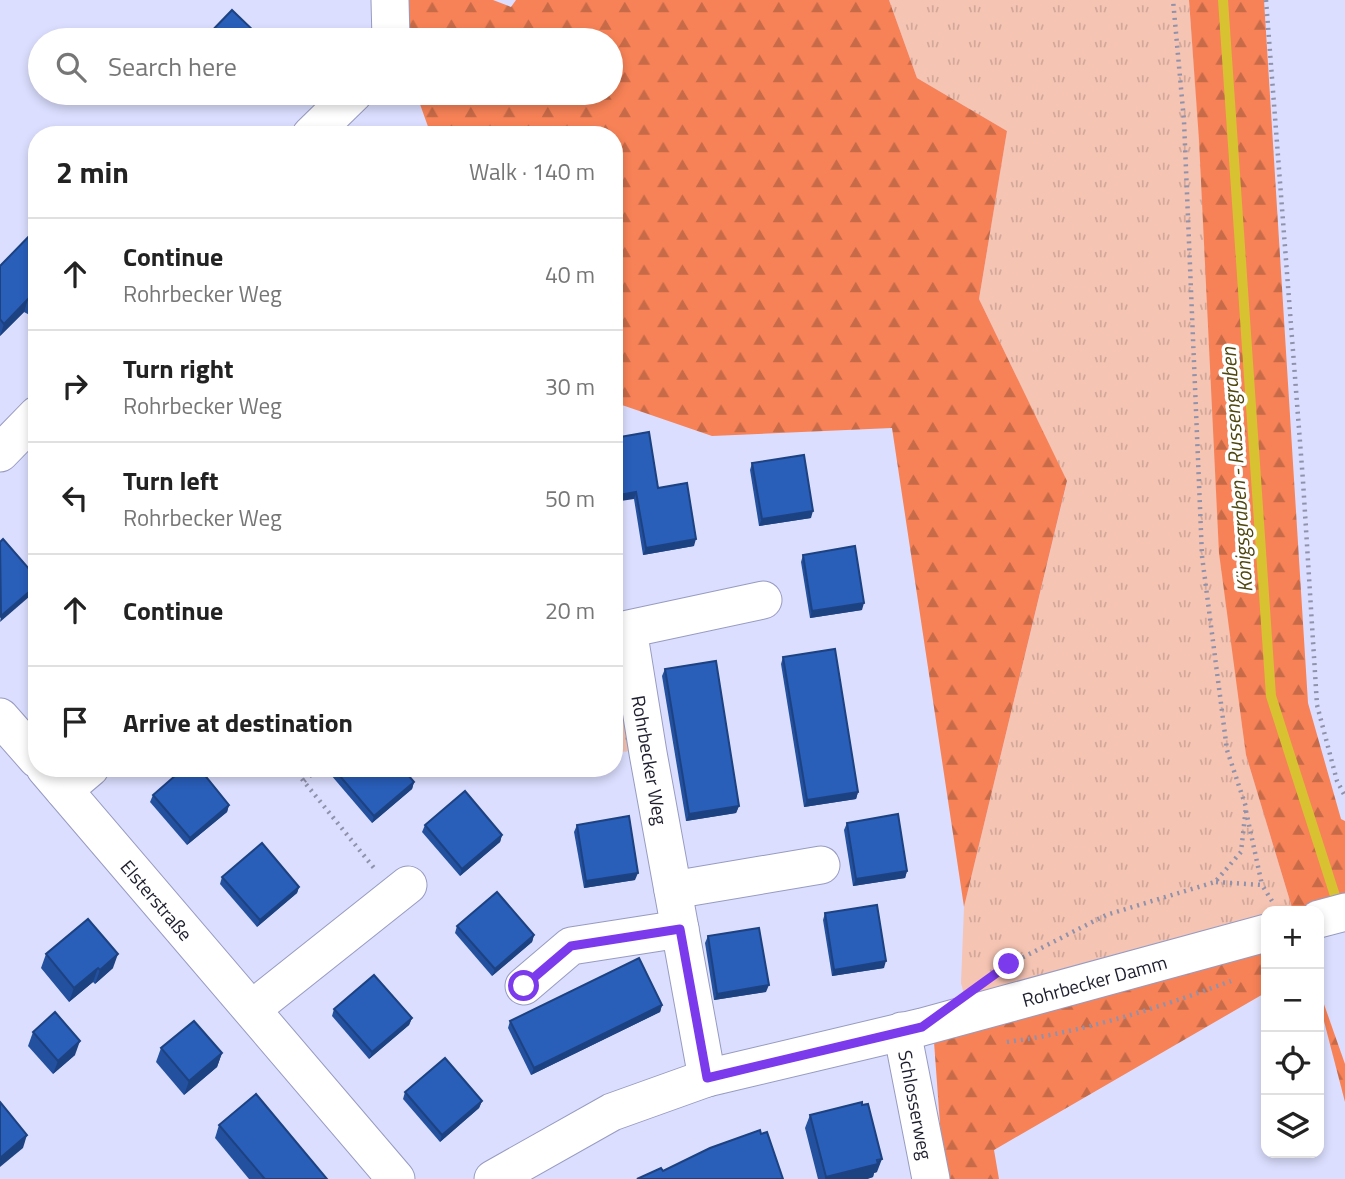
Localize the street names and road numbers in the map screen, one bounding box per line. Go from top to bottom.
street label: Rohrbecker Weg [624,693,676,827]
street label: Elsterstraße [114,853,200,947]
street label: Rohrbecker Damm [1019,946,1170,1014]
street label: Schlosserweg [892,1047,941,1162]

